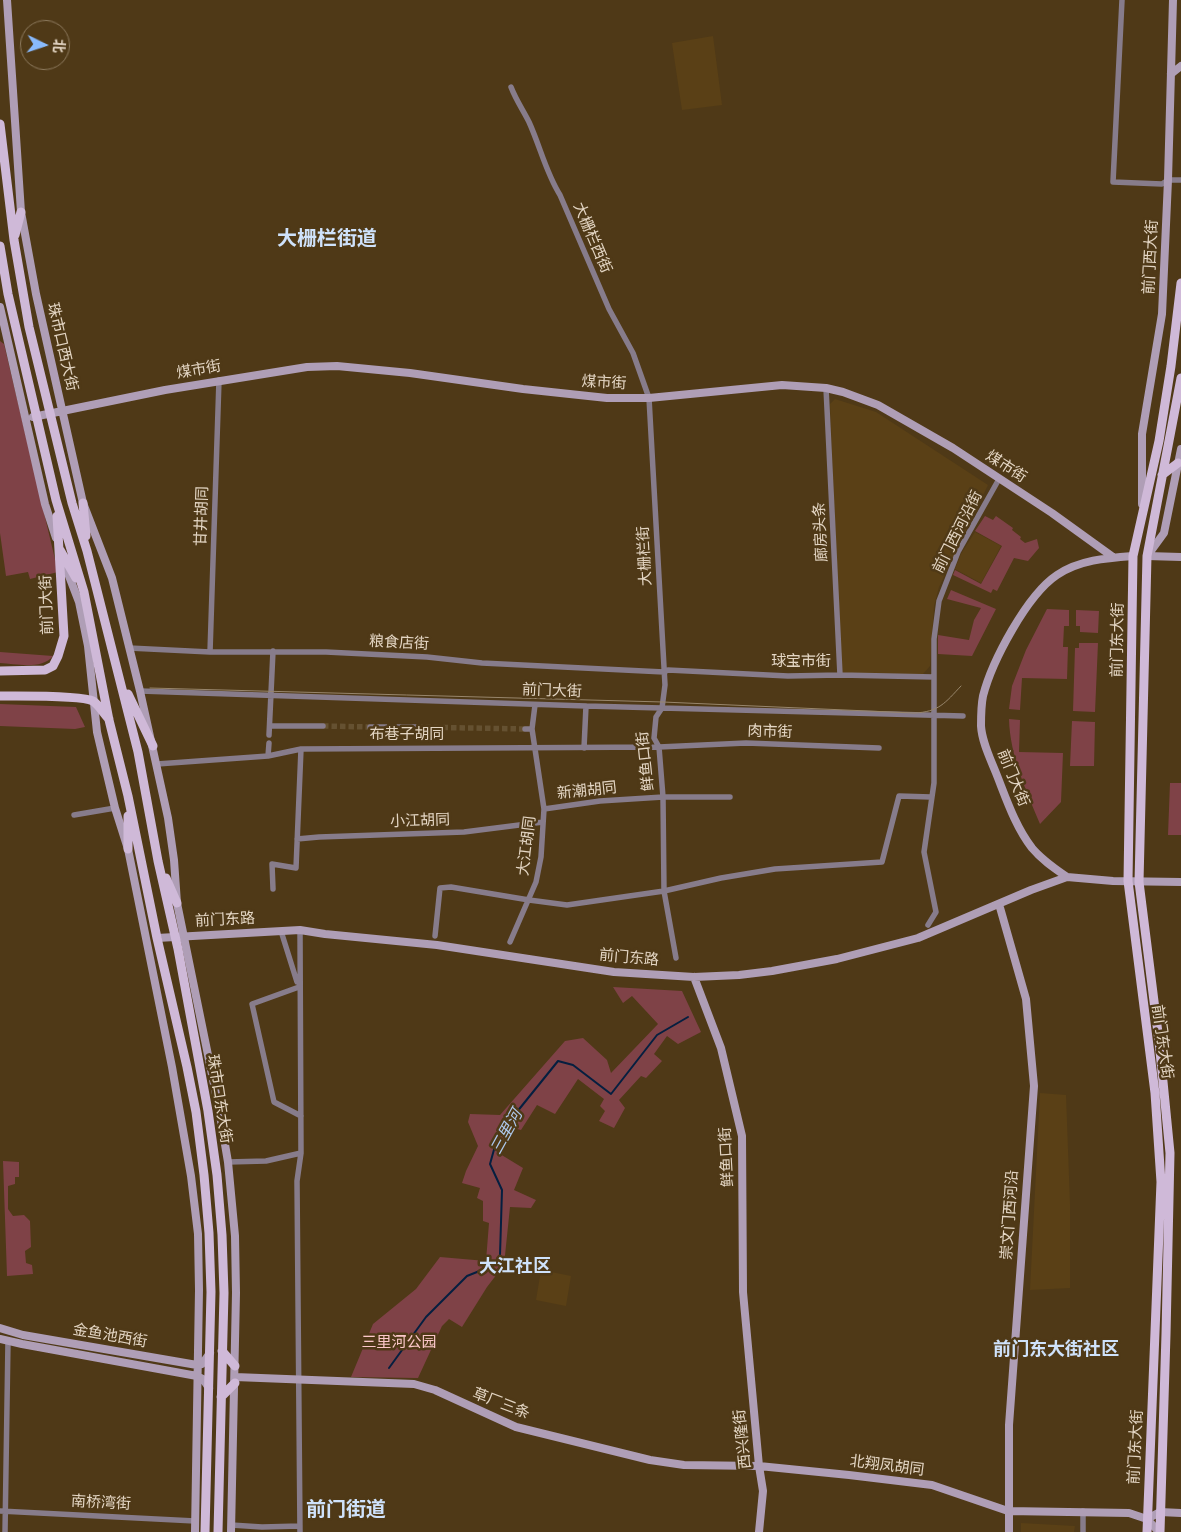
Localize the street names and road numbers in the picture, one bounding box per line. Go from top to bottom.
street label: 大栅栏西街 [569,200,615,276]
street label: 前门西大街 [1140,219,1162,295]
street label: 珠市口西大街 [43,301,81,393]
street label: 煤市街 [175,357,223,383]
street label: 煤市街 [581,373,627,393]
street label: 煤市街 [982,447,1030,487]
street label: 甘井胡同 [192,486,212,546]
street label: 前门西河沿街 [930,488,986,576]
street label: 廊房头条 [810,502,832,562]
street label: 大栅栏街 [634,526,656,586]
street label: 前门大街 [37,575,57,635]
street label: 前门东大街 [1108,602,1128,678]
street label: 粮食店街 [369,632,429,654]
street label: 球宝市街 [771,653,831,671]
street label: 前门大街 [522,681,582,701]
street label: 肉市街 [747,722,793,742]
street label: 布巷子胡同 [370,726,444,744]
street label: 鲜鱼口街 [634,730,658,792]
street label: 前门大街 [993,747,1033,809]
street label: 新潮胡同 [556,779,618,803]
street label: 小江胡同 [390,811,450,831]
street label: 大江胡同 [514,815,540,877]
street label: 前门东路 [195,909,255,931]
street label: 前门东路 [598,946,660,970]
street label: 前门东大街 [1148,1004,1176,1080]
street label: 珠市口东大街 [203,1053,235,1145]
street label: 鲜鱼口街 [716,1127,738,1187]
street label: 崇文门西河沿 [998,1169,1022,1261]
street label: 金鱼池西街 [72,1321,148,1351]
street label: 草厂三条 [470,1385,532,1423]
street label: 西兴隆街 [731,1408,755,1470]
street label: 前门东大街 [1125,1409,1147,1485]
street label: 北翔凤胡同 [849,1452,925,1480]
street label: 南桥湾街 [71,1492,131,1514]

